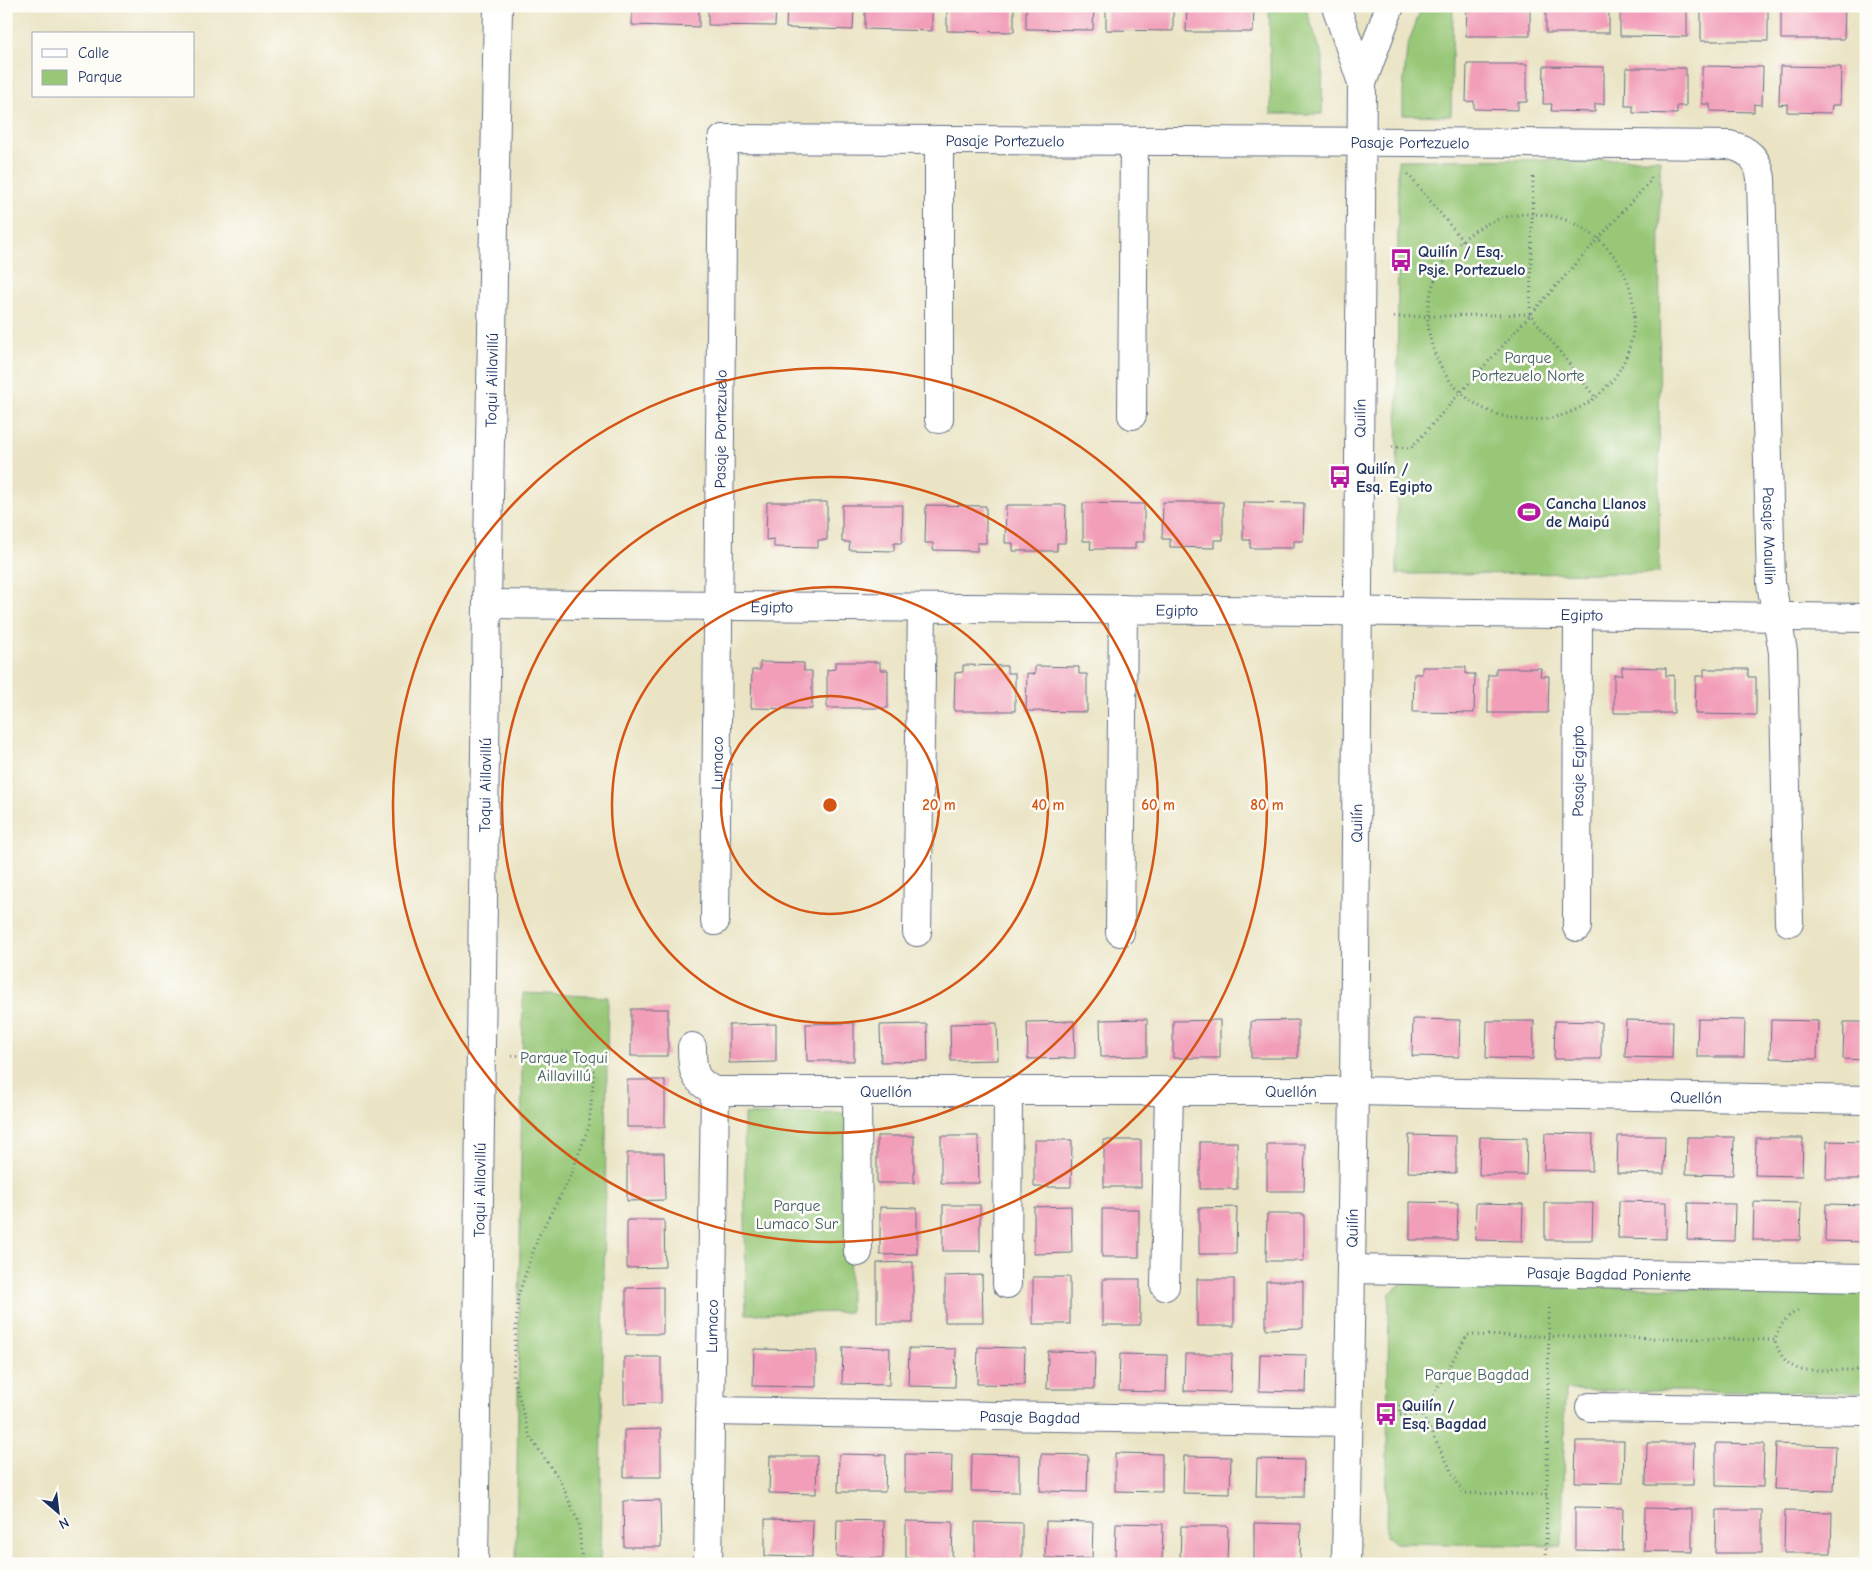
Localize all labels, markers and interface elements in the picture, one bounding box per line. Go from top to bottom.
legend [32,32,195,98]
text: Calle [78,44,110,62]
text: Parque [78,68,123,86]
street label: Pasaje Portezuelo [945,132,1065,150]
street label: Pasaje Portezuelo [1350,134,1470,153]
place label: Quilín / Esq. Psje. Portezuelo [1418,243,1526,279]
bus stop icon: Quilín / Esq. Psje. Portezuelo [1388,247,1414,273]
street label: Toqui Aillavillú [482,333,502,428]
park label: Parque Portezuelo Norte [1471,349,1585,385]
street label: Pasaje Portezuelo [711,369,731,489]
street label: Quilín [1351,398,1369,438]
place label: Quilín / Esq. Egipto [1356,460,1433,496]
bus stop icon: Quilín / Esq. Egipto [1327,464,1353,490]
street label: Pasaje Maullin [1759,487,1779,585]
place label: Cancha Llanos de Maipú [1546,495,1646,531]
sports icon: Cancha Llanos de Maipú [1516,499,1542,525]
street label: Egipto [751,598,793,617]
street label: Egipto [1156,602,1198,620]
street label: Egipto [1560,606,1603,625]
street label: Pasaje Egipto [1569,725,1588,817]
street label: Lumaco [708,736,727,790]
street label: Toqui Aillavillú [476,738,495,832]
centre of rings [821,796,839,814]
text: 20 m [922,796,956,814]
text: 40 m [1032,796,1065,814]
text: 60 m [1141,796,1175,814]
text: 80 m [1250,796,1284,814]
street label: Quilín [1348,803,1366,843]
park label: Parque Toqui Aillavillú [520,1049,608,1085]
street label: Quellón [860,1083,912,1101]
street label: Quellón [1265,1083,1317,1101]
street label: Quellón [1670,1089,1722,1107]
street label: Toqui Aillavillú [470,1143,490,1237]
park label: Parque Lumaco Sur [756,1197,839,1233]
street label: Quilín [1343,1208,1362,1248]
street label: Pasaje Bagdad Poniente [1527,1264,1691,1285]
street label: Lumaco [703,1299,722,1353]
park label: Parque Bagdad [1425,1366,1529,1384]
place label: Quilín / Esq. Bagdad [1402,1397,1487,1433]
bus stop icon: Quilín / Esq. Bagdad [1373,1401,1399,1427]
street label: Pasaje Bagdad [980,1408,1080,1427]
north arrow [32,1488,82,1538]
text: N [56,1513,72,1533]

